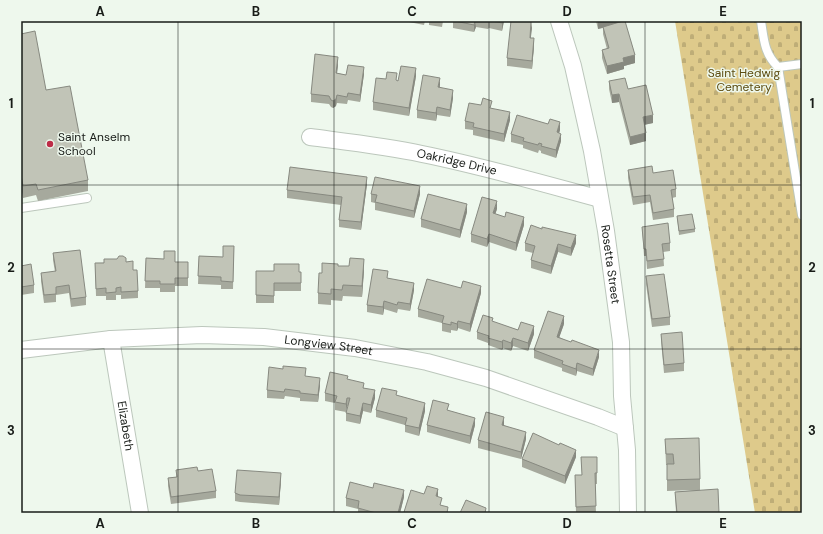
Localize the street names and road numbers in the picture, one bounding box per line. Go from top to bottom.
street label: Oakridge Drive [415,145,499,179]
street label: Rosetta Street [597,223,624,305]
street label: Longview Street [284,332,375,359]
street label: Elizabeth [113,400,137,452]

